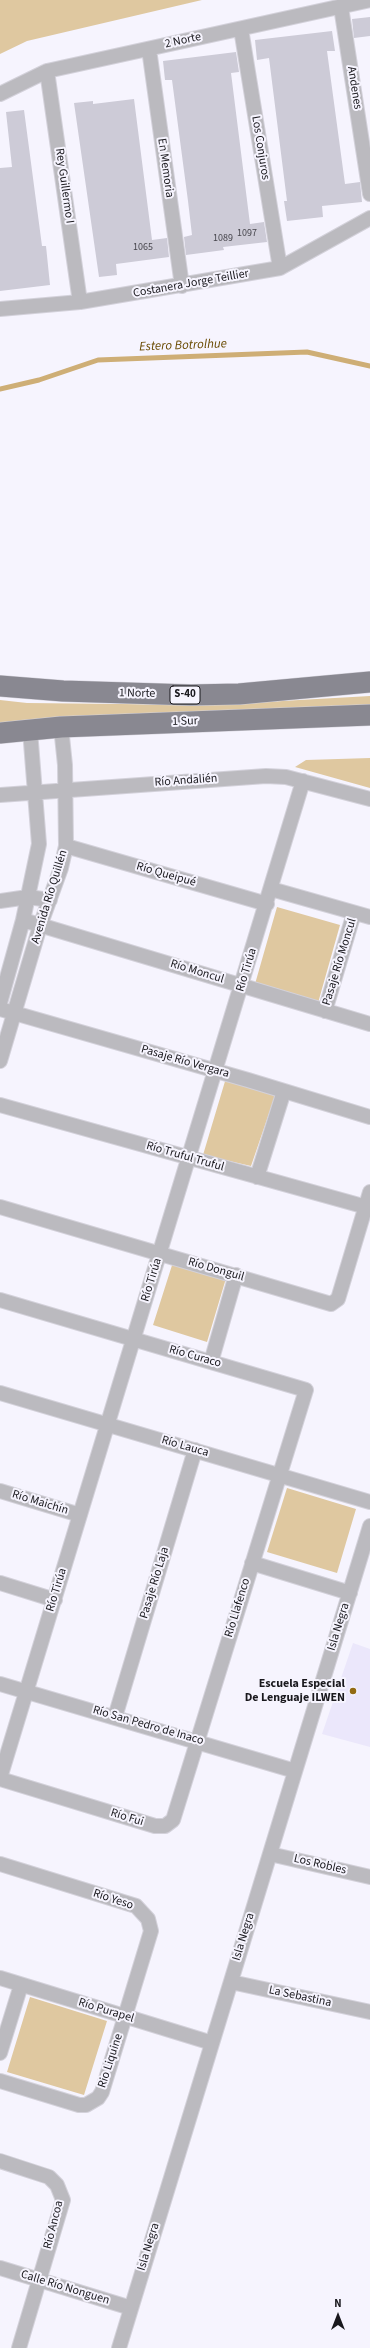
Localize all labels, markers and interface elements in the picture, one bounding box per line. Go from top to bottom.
street label: 2 Norte [164,30,202,52]
street label: Andenes [344,66,364,110]
street label: Los Conjuros [248,115,272,181]
street label: En Memoria [154,137,176,199]
street label: Rey Guillermo I [52,147,76,225]
house number: 1097 [237,228,257,240]
house number: 1089 [213,233,233,245]
house number: 1065 [133,242,153,254]
street label: Costanera Jorge Teillier [132,267,250,301]
water label: Estero Botrolhue [139,337,227,355]
street label: 1 Norte [119,686,155,702]
road number: S-40 [170,686,200,704]
street label: 1 Sur [172,714,198,730]
street label: Río Andalién [154,772,218,790]
street label: Avenida Río Quillén [29,848,71,946]
street label: Río Queipué [135,860,197,890]
street label: Pasaje Río Moncul [320,917,360,1007]
street label: Río Tirúa [234,946,260,994]
street label: Río Moncul [168,957,226,987]
street label: Pasaje Río Vergara [139,1043,231,1081]
street label: Río Truful Truful [144,1139,226,1175]
street label: Río Donguil [186,1255,246,1285]
street label: Río Tirúa [139,1256,165,1304]
street label: Río Curaco [167,1343,223,1371]
street label: Río Lauca [160,1433,210,1461]
street label: Río Maichín [10,1488,70,1518]
street label: Pasaje Río Laja [137,1545,173,1621]
street label: Río Tirúa [44,1566,70,1614]
street label: Río Llafenco [222,1577,254,1639]
street label: Isla Negra [325,1601,353,1653]
place label: Escuela Especial De Lenguaje ILWEN [245,1677,345,1705]
marker: Escuela Especial De Lenguaje ILWEN [348,1686,358,1696]
street label: Río San Pedro de Inaco [91,1703,205,1749]
street label: Río Fui [109,1806,145,1830]
street label: Los Robles [292,1852,348,1878]
street label: Río Yeso [91,1887,135,1913]
street label: Isla Negra [230,1911,258,1963]
street label: La Sebastina [267,1983,333,2011]
street label: Río Purapel [76,1996,136,2026]
street label: Rio Liquine [95,2032,127,2090]
street label: Río Ancoa [41,2199,67,2251]
street label: Isla Negra [135,2221,163,2273]
street label: Calle Río Nonguen [19,2268,111,2308]
north arrow [318,2296,358,2336]
text: N [334,2296,342,2311]

